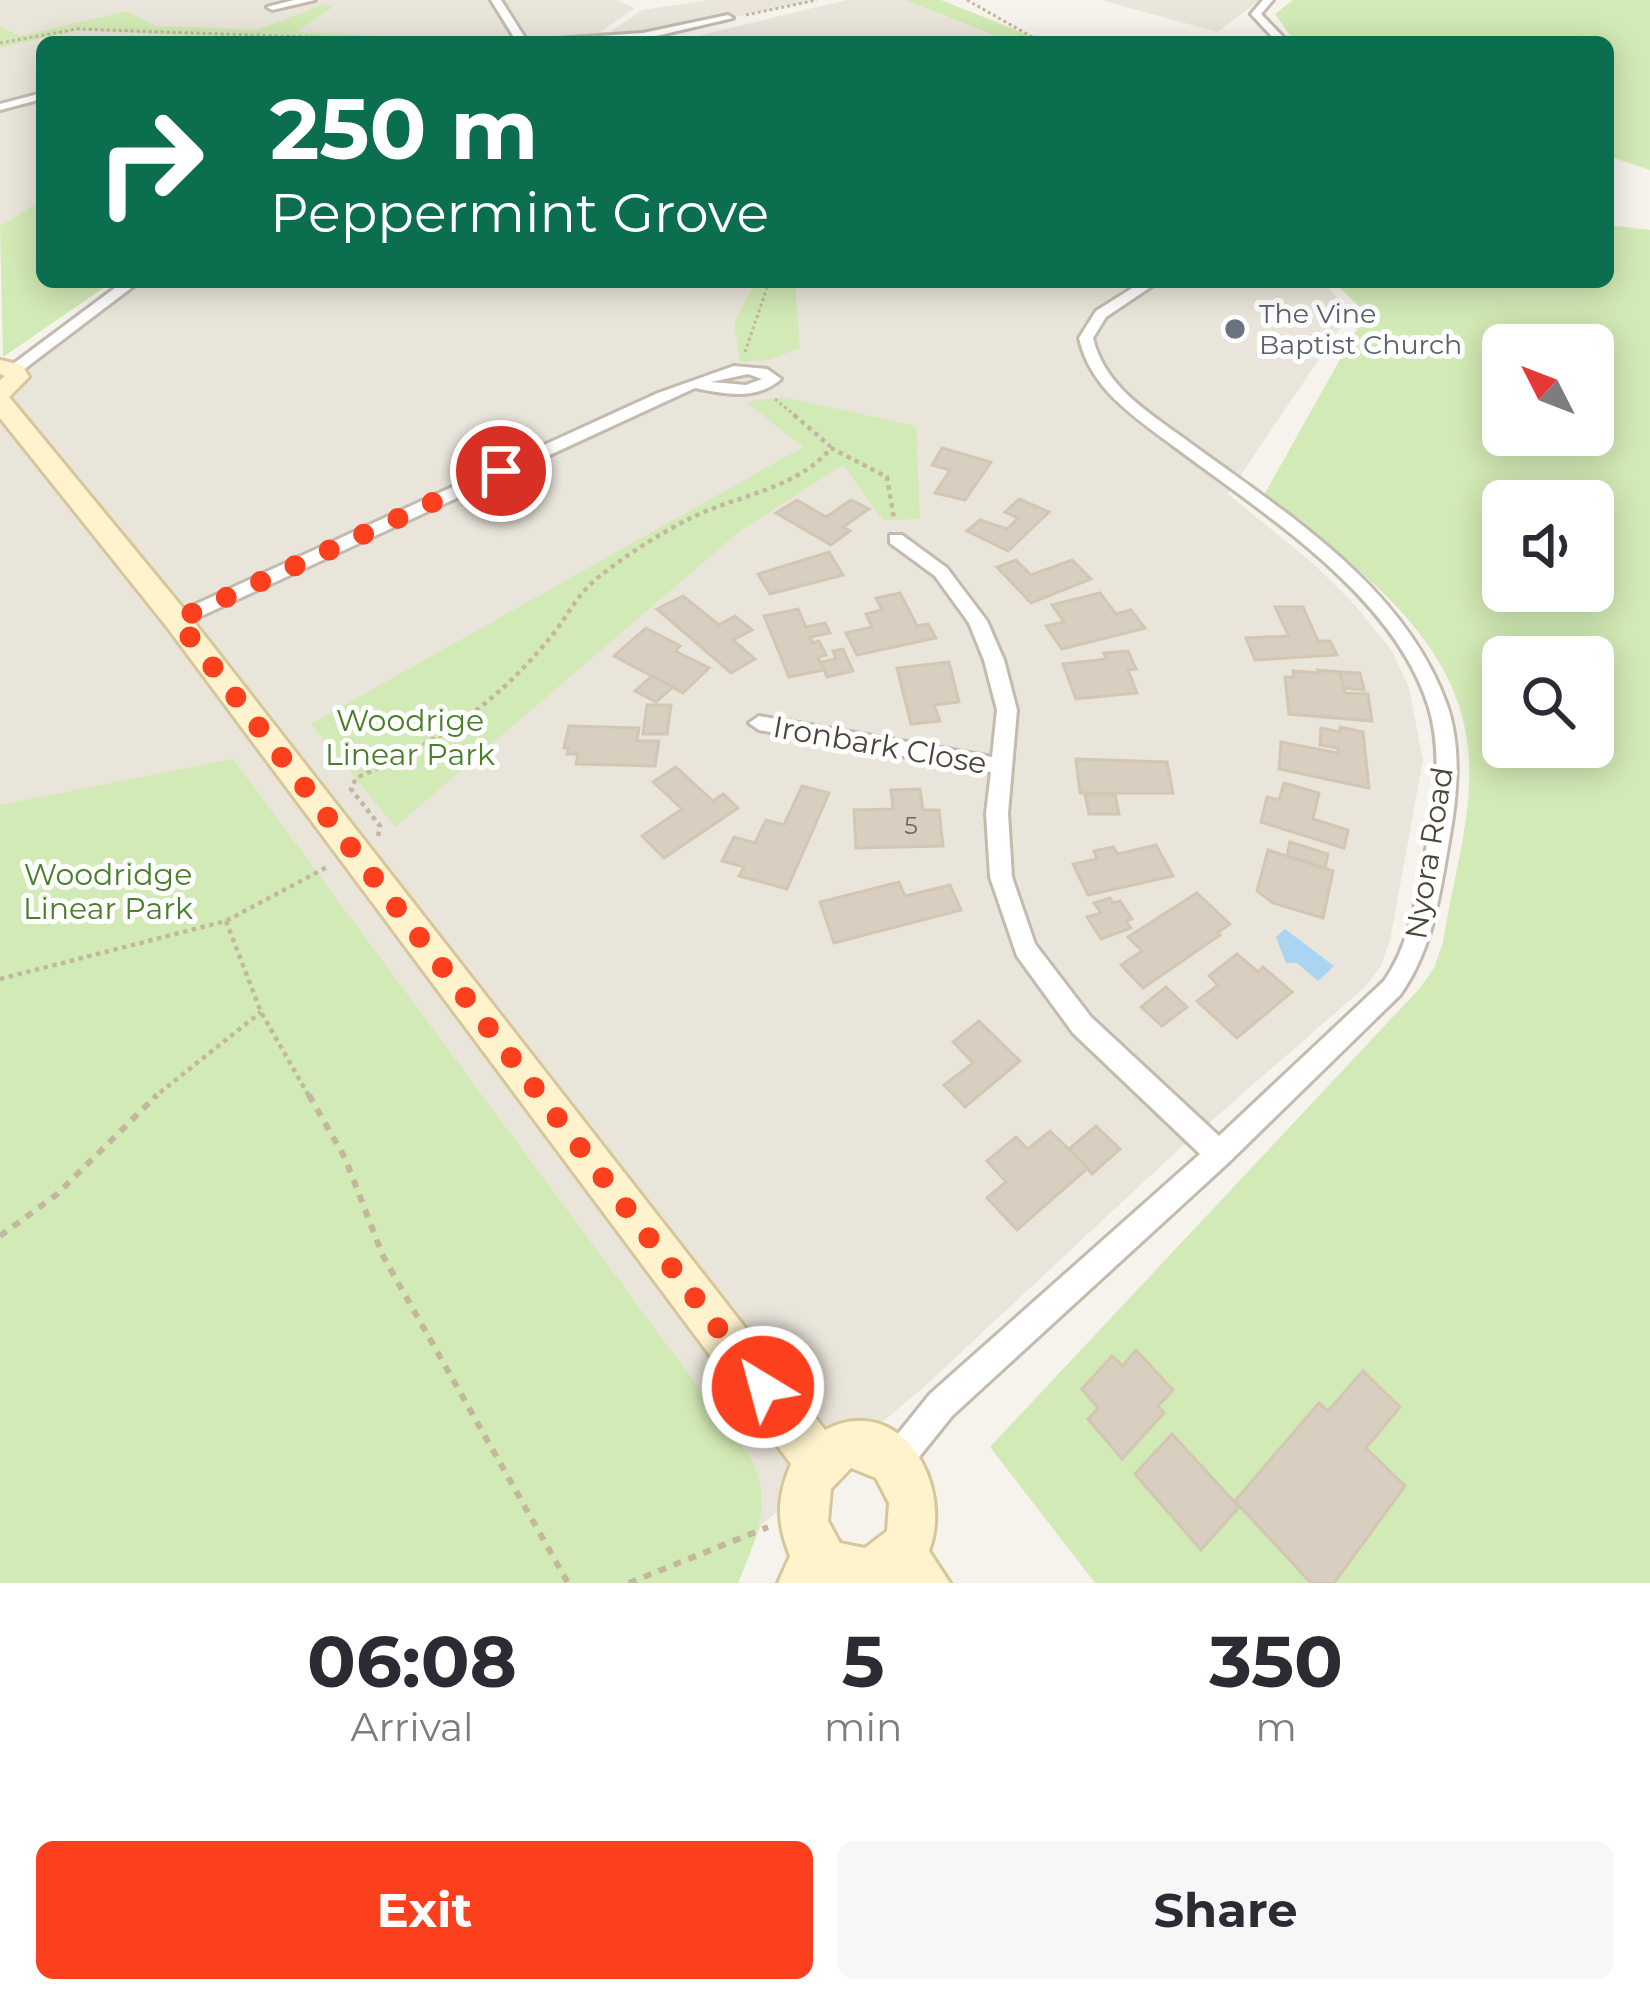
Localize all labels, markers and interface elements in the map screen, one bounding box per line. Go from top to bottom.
text: 250 m [270,78,538,180]
icon: right [72,84,228,240]
text: Peppermint Grove [270,180,769,246]
place label: The Vine Baptist Church [1259,297,1462,361]
marker: The Vine Baptist Church [1222,316,1248,342]
north arrow [1482,324,1614,456]
map controls [1482,324,1614,768]
pin [450,420,552,522]
icon: arrive [468,438,534,504]
button: sound [1482,480,1614,612]
button: search [1482,636,1614,768]
park label: Woodrige Linear Park [325,702,495,773]
street label: Ironbark Close [770,708,990,782]
street label: Nyora Road [1397,764,1461,942]
house number: 5 [904,811,918,840]
park label: Woodridge Linear Park [23,856,193,927]
position arrow [700,1324,826,1450]
text: 06:08 [307,1617,517,1705]
text: 5 [842,1617,885,1705]
text: 350 [1209,1617,1343,1705]
text: Arrival [351,1703,474,1751]
text: min [824,1703,902,1751]
text: m [1255,1703,1297,1751]
button: Exit [36,1841,813,1979]
button: Share [837,1841,1614,1979]

